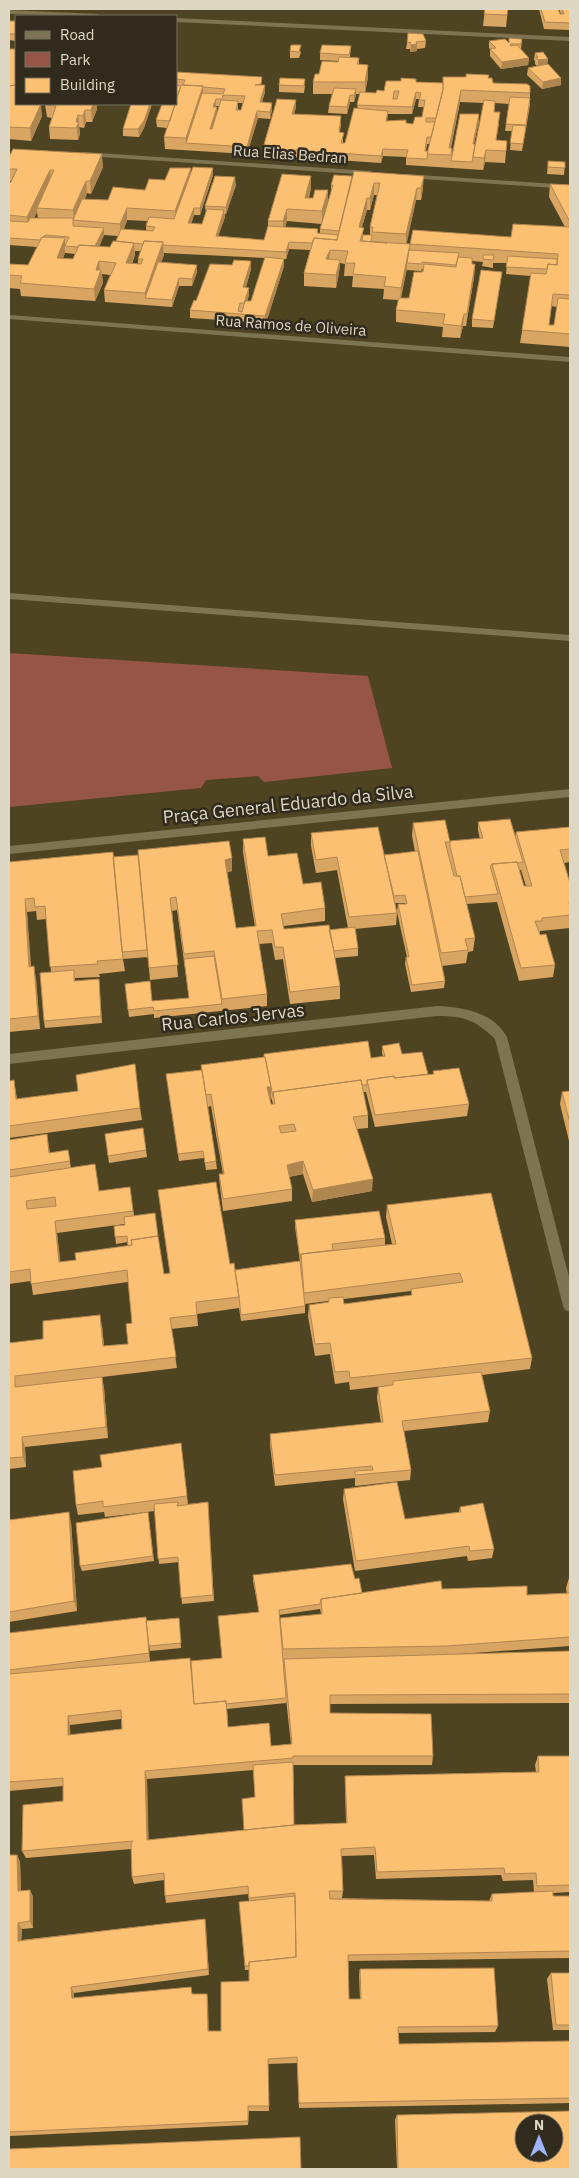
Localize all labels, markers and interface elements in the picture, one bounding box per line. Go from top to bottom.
legend [15,15,178,105]
text: Road [60,25,95,44]
text: Park [60,50,90,69]
text: Building [60,75,115,94]
street label: Rua Elias Bedran [233,141,347,167]
street label: Rua Ramos de Oliveira [215,310,367,340]
street label: Praça General Eduardo da Silva [162,779,415,829]
street label: Rua Carlos Jervas [160,998,306,1036]
north arrow [514,2113,564,2163]
text: N [534,2116,544,2134]

